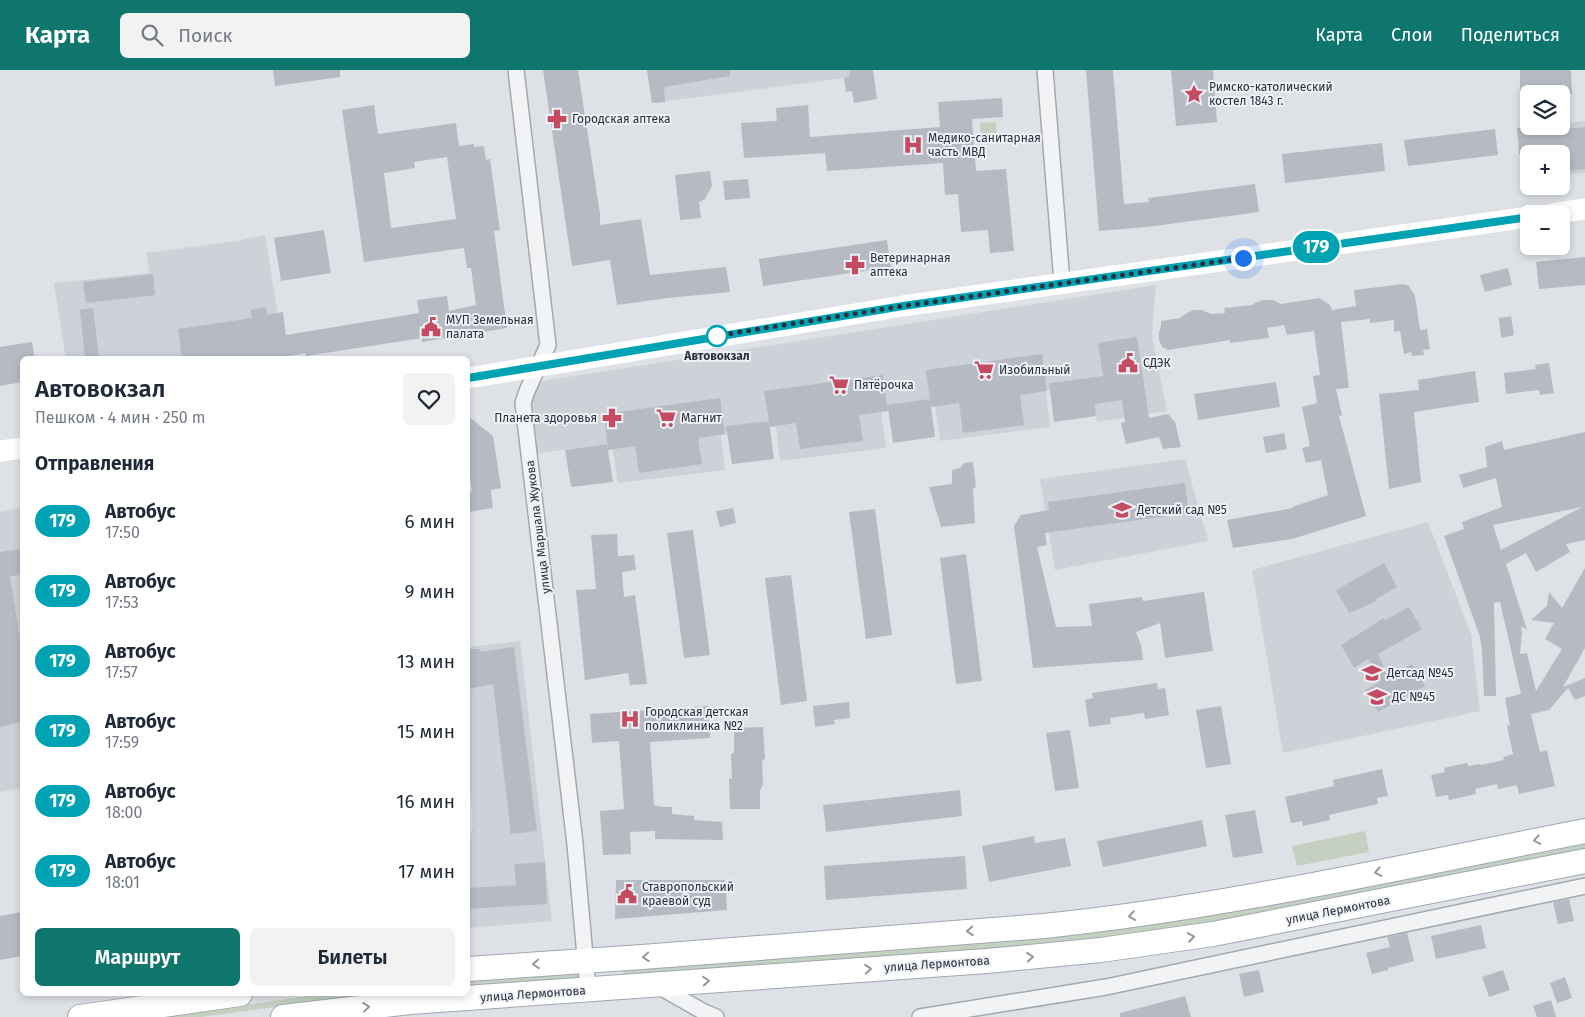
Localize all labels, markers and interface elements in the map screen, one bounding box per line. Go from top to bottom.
search box [120,13,470,58]
text: Карта [25,21,90,49]
icon: search [138,21,166,49]
text: Поиск [178,24,232,47]
text: Карта [1315,24,1363,46]
text: Слои [1391,24,1433,46]
text: Поделиться [1461,24,1560,46]
place label: Римско-католический костел 1843 г. [1209,80,1333,108]
place icon: Римско-католический костел 1843 г. [1183,83,1205,105]
map controls [1520,85,1570,255]
button: layers [1520,85,1570,135]
pharmacy icon: Городская аптека [546,108,568,130]
place label: Городская аптека [572,112,671,126]
place label: Медико-санитарная часть МВД [928,131,1041,159]
hospital icon: Медико-санитарная часть МВД [902,134,924,156]
button: + [1520,145,1570,195]
button: − [1520,205,1570,255]
line badge: 179 [1287,231,1345,263]
text: 179 [1303,236,1329,258]
your location [1231,246,1256,271]
place label: Ветеринарная аптека [870,251,951,279]
pharmacy icon: Ветеринарная аптека [844,254,866,276]
place label: МУП Земельная палата [446,313,534,341]
public building icon: МУП Земельная палата [420,316,442,338]
marker: Автовокзал [706,325,728,347]
place label: Автовокзал [683,349,750,363]
public building icon: СДЭК [1117,352,1139,374]
place label: СДЭК [1143,356,1171,370]
supermarket icon: Изобильный [973,359,995,381]
place label: Изобильный [999,363,1071,377]
button: heart [403,373,455,425]
supermarket icon: Пятёрочка [828,374,850,396]
text: Автовокзал [35,375,165,403]
place label: Пятёрочка [854,378,914,392]
pharmacy icon: Планета здоровья [601,407,623,429]
supermarket icon: Магнит [655,407,677,429]
text: Пешком · 4 мин · 250 m [35,408,206,427]
place label: Планета здоровья [494,411,597,425]
place label: Магнит [681,411,722,425]
text: Отправления [35,452,154,475]
street label: улица Маршала Жукова [523,460,553,594]
school or university icon: Детский сад №5 [1111,499,1133,521]
text: Автобус [105,500,176,523]
place label: Детский сад №5 [1136,503,1227,517]
text: 179 [49,510,76,532]
text: 6 мин [404,510,455,533]
text: 17:50 [105,523,140,542]
text: Автобус [105,570,176,593]
text: 179 [49,580,76,602]
text: 9 мин [405,580,455,603]
text: 17:53 [105,593,139,612]
text: Автобус [105,640,176,663]
text: 179 [49,650,76,672]
text: 13 мин [397,650,455,673]
school or university icon: Детсад №45 [1361,662,1383,684]
text: 17:57 [105,663,138,682]
place label: Детсад №45 [1386,666,1453,680]
school or university icon: ДС №45 [1366,686,1388,708]
place label: ДС №45 [1391,690,1435,704]
place label: Городская детская поликлиника №2 [645,705,749,733]
hospital icon: Городская детская поликлиника №2 [619,708,641,730]
text: Автобус [105,710,176,733]
text: 179 [49,720,76,742]
text: 15 мин [397,720,455,743]
text: 17:59 [105,733,139,752]
text: Автобус [105,780,176,803]
text: 179 [49,790,76,812]
text: 16 мин [396,790,455,813]
text: 18:00 [105,803,142,822]
one-way arrow [1533,835,1542,845]
text: Автобус [105,850,176,873]
text: 179 [49,860,76,882]
text: 17 мин [398,860,455,883]
one-way arrow [1373,866,1382,877]
text: 18:01 [105,873,140,892]
place label: Ставропольский краевой суд [642,880,734,908]
public building icon: Ставропольский краевой суд [616,883,638,905]
street label: улица Лермонтова [1285,893,1391,927]
one-way arrow [1127,910,1135,921]
one-way arrow [966,926,974,937]
button: Маршрут [35,928,240,986]
button: Билеты [250,928,455,986]
one-way arrow [1188,932,1196,943]
one-way arrow [642,951,650,962]
one-way arrow [1026,952,1034,963]
street label: улица Лермонтова [884,953,990,975]
one-way arrow [532,959,540,970]
one-way arrow [864,964,872,975]
one-way arrow [702,976,710,987]
street label: улица Лермонтова [480,983,586,1005]
one-way arrow [362,1001,370,1012]

